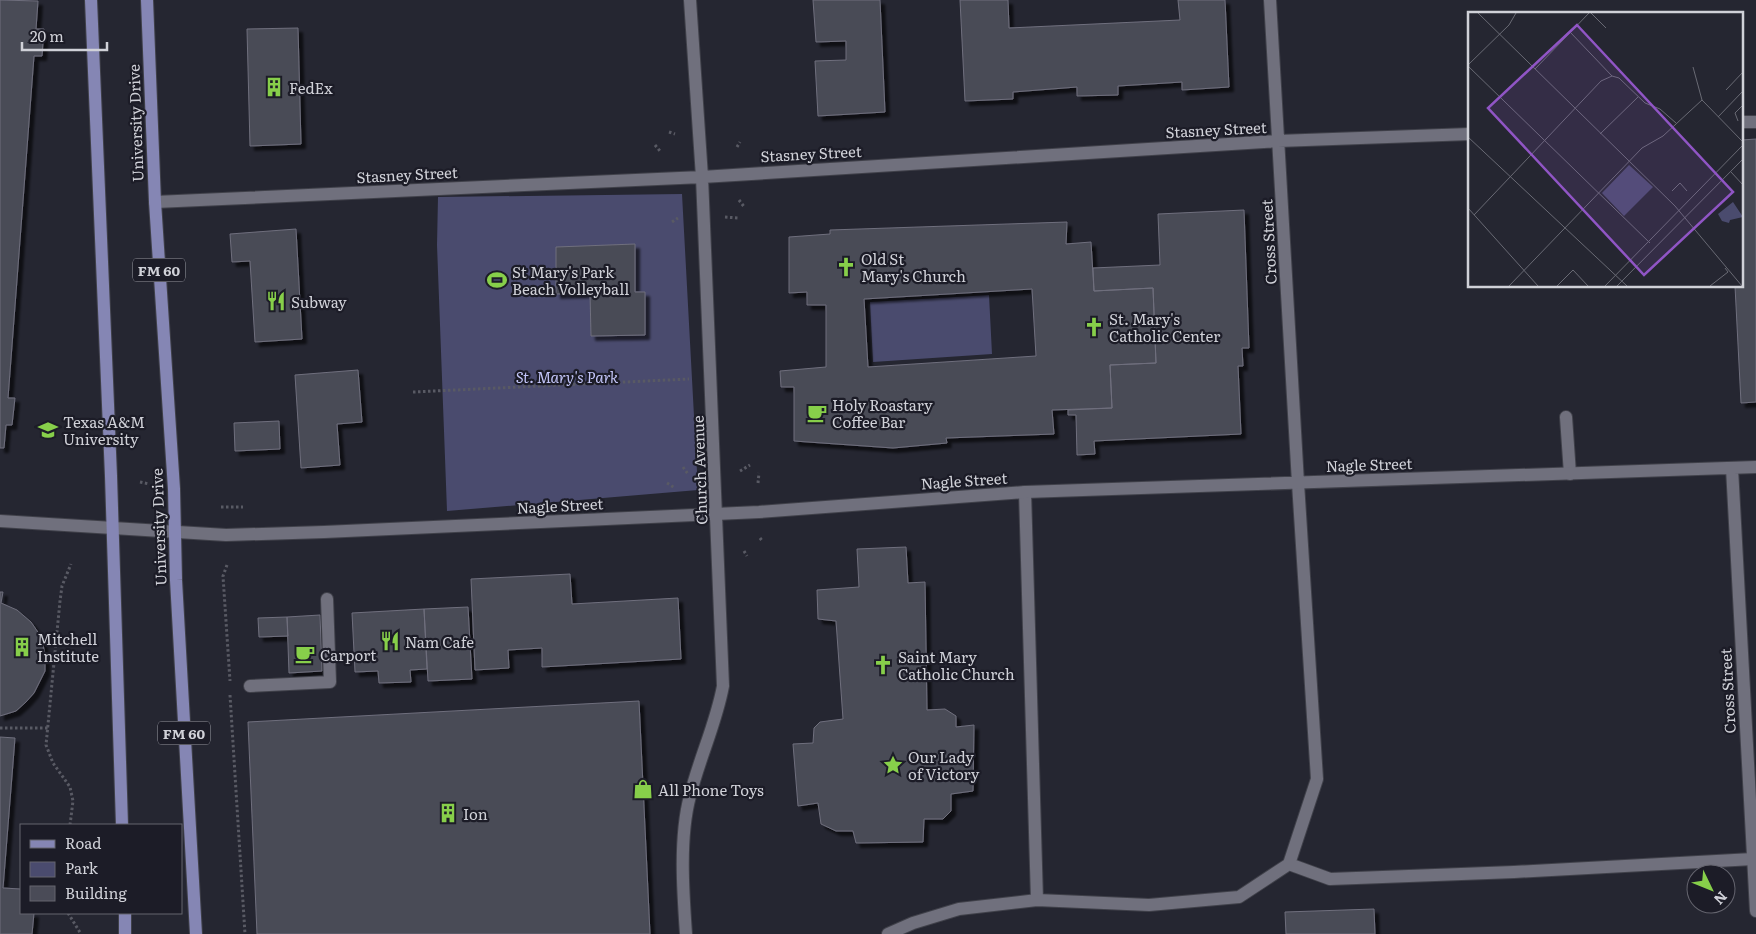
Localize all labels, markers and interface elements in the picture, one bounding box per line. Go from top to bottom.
inset map [1468,12,1744,288]
scale bar [22,20,108,52]
text: 20 m [30,24,64,47]
street label: University Drive [121,63,149,182]
building icon: FedEx [263,76,285,98]
place label: FedEx [289,76,333,99]
street label: Stasney Street [1165,115,1267,143]
street label: Stasney Street [760,139,862,167]
street label: Stasney Street [356,160,458,188]
street label: Cross Street [1254,199,1282,285]
place label: Old St Mary's Church [861,247,966,287]
church icon: Old St Mary's Church [835,256,857,278]
road number: FM 60 [133,258,185,282]
place label: St Mary's Park Beach Volleyball [512,260,629,300]
sports icon: St Mary's Park Beach Volleyball [486,269,508,291]
restaurant icon: Subway [265,290,287,312]
place label: Subway [291,290,347,313]
place label: St. Mary's Catholic Center [1109,307,1220,347]
church icon: St. Mary's Catholic Center [1083,316,1105,338]
park label: St. Mary's Park [516,365,619,388]
place label: Holy Roastary Coffee Bar [832,393,933,433]
cafe icon: Holy Roastary Coffee Bar [806,402,828,424]
place label: Texas A&M University [63,410,145,450]
street label: Church Avenue [686,415,712,525]
school or university icon: Texas A&M University [37,419,59,441]
street label: Nagle Street [1325,451,1413,477]
street label: Nagle Street [920,466,1008,494]
street label: University Drive [144,467,172,586]
street label: Nagle Street [516,491,604,519]
place label: Mitchell Institute [37,627,99,667]
restaurant icon: Nam Cafe [379,630,401,652]
place label: Nam Cafe [405,630,474,653]
building icon: Mitchell Institute [11,636,33,658]
cafe icon: Carport [294,643,316,665]
place label: Carport [320,643,376,666]
place label: Saint Mary Catholic Church [898,645,1015,685]
street label: Cross Street [1713,648,1741,734]
church icon: Saint Mary Catholic Church [872,654,894,676]
road number: FM 60 [158,721,210,744]
place label: Our Lady of Victory [908,745,980,785]
place icon: Our Lady of Victory [882,754,904,776]
shop icon: All Phone Toys [632,778,654,800]
place label: All Phone Toys [658,778,764,801]
building icon: Ion [437,802,459,824]
place label: Ion [463,802,488,825]
legend [20,824,182,914]
text: Road [65,831,101,854]
text: Park [65,856,99,879]
north arrow [1686,864,1736,914]
text: Building [65,881,127,904]
text: N [1710,887,1733,910]

